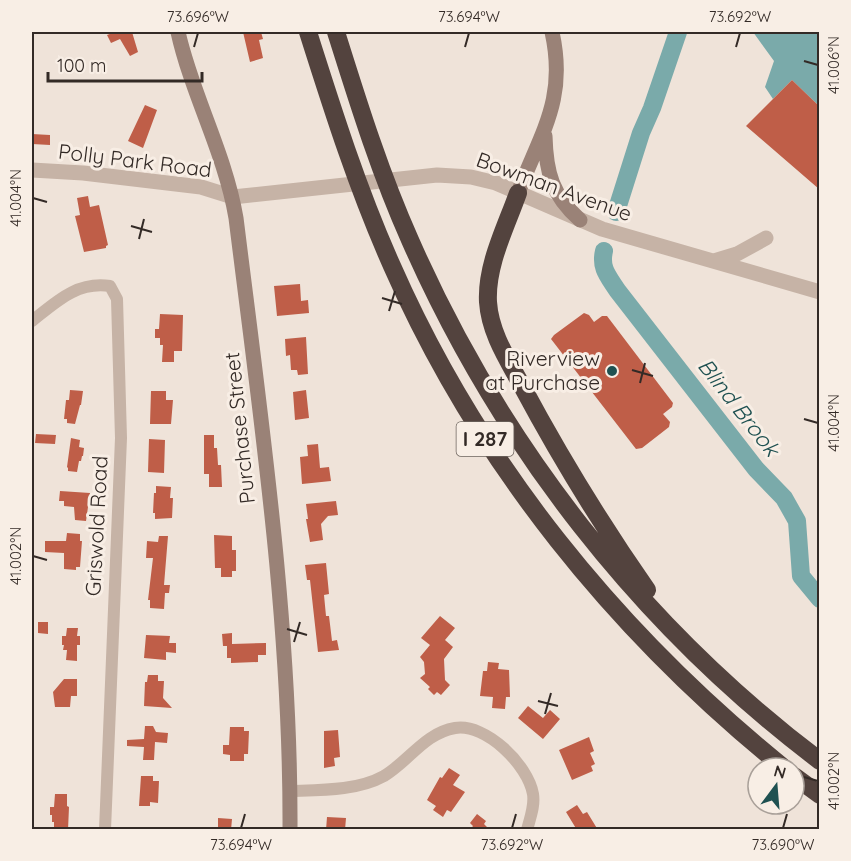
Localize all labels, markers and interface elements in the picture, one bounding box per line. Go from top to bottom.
text: 73.696°W [167,7,230,26]
text: 73.694°W [438,7,501,26]
text: 73.692°W [709,7,772,26]
text: 41.006°N [824,36,843,94]
scale bar [48,45,202,83]
text: 100 m [57,54,106,77]
street label: Polly Park Road [57,138,213,182]
street label: Bowman Avenue [473,146,636,226]
text: 41.004°N [6,169,25,227]
place label: Riverview at Purchase [485,345,600,395]
street label: Purchase Street [218,351,260,505]
water label: Blind Brook [692,352,787,463]
marker: Riverview at Purchase [605,364,619,378]
text: 41.004°N [824,394,843,452]
road number: I 287 [456,422,514,456]
street label: Griswold Road [79,455,113,597]
text: 41.002°N [6,527,25,585]
text: 41.002°N [824,752,843,810]
north arrow [746,756,806,816]
text: N [772,760,789,783]
text: 73.694°W [210,835,273,854]
text: 73.692°W [481,835,544,854]
text: 73.690°W [751,835,815,854]

